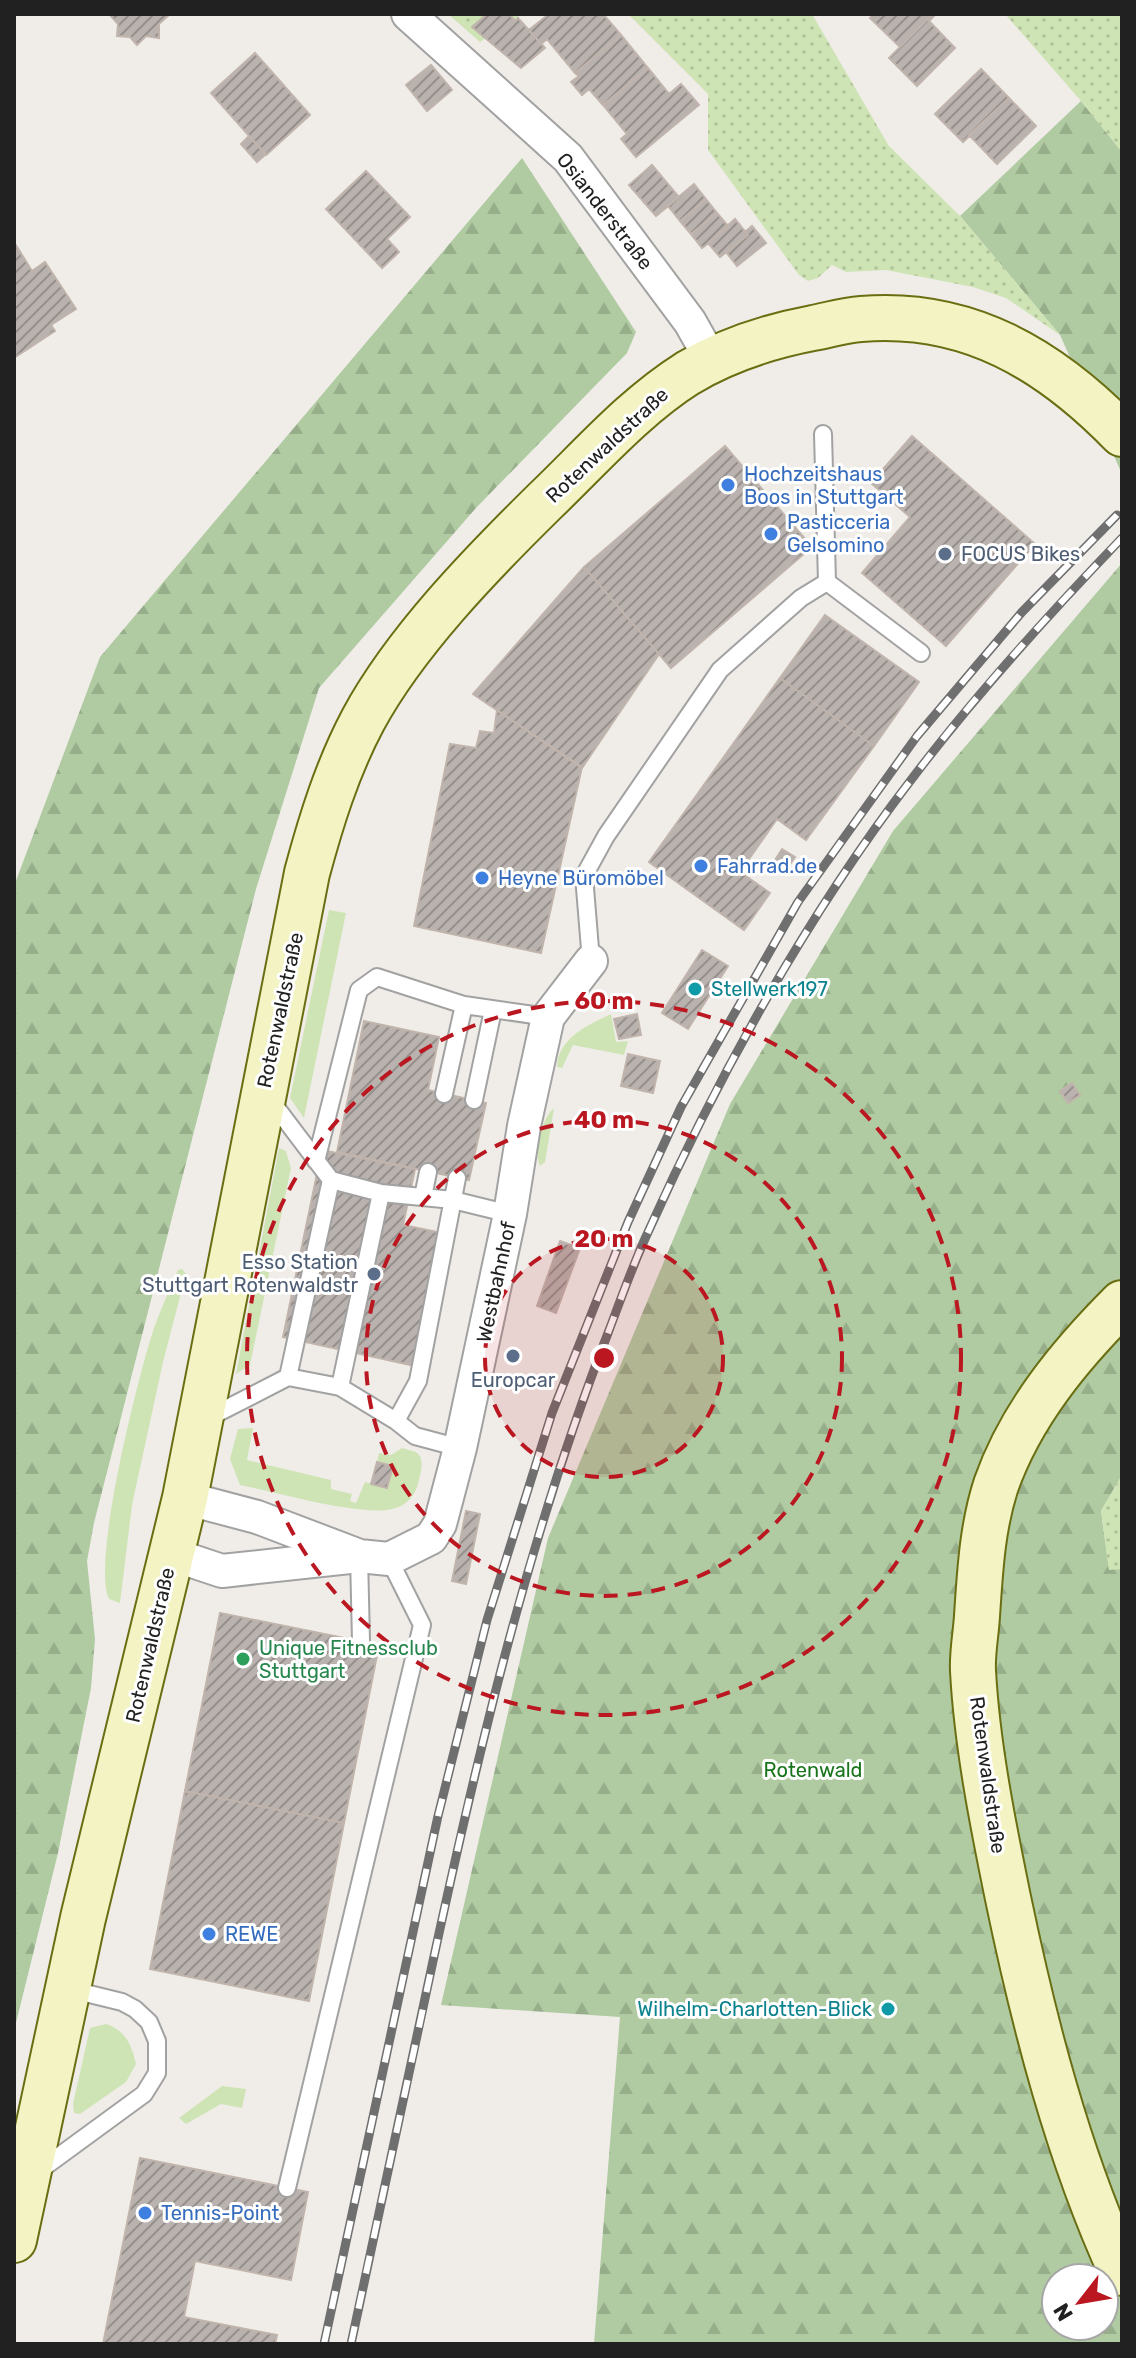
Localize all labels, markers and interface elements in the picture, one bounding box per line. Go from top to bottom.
street label: Osianderstraße [552,148,658,274]
street label: Rotenwaldstraße [541,382,673,508]
place label: Hochzeitshaus Boos in Stuttgart [744,462,904,509]
marker: Hochzeitshaus Boos in Stuttgart [719,476,737,494]
place label: Pasticceria Gelsomino [787,510,890,557]
marker: Pasticceria Gelsomino [762,525,780,543]
place label: FOCUS Bikes [961,542,1080,566]
marker: FOCUS Bikes [936,545,954,563]
place label: Fahrrad.de [717,854,817,878]
marker: Fahrrad.de [692,857,710,875]
place label: Heyne Büromöbel [498,866,664,890]
marker: Heyne Büromöbel [473,869,491,887]
street label: Rotenwaldstraße [252,930,308,1090]
place label: Stellwerk197 [711,977,828,1001]
marker: Stellwerk197 [686,980,704,998]
text: 60 m [574,987,634,1015]
text: 40 m [574,1106,634,1134]
street label: Westbahnhof [471,1219,521,1345]
text: 20 m [574,1225,634,1253]
place label: Esso Station Stuttgart Rotenwaldstr [142,1250,358,1297]
marker: Esso Station Stuttgart Rotenwaldstr [365,1265,383,1283]
centre of rings [590,1344,618,1372]
marker: Europcar [504,1347,522,1365]
place label: Europcar [471,1368,556,1392]
street label: Rotenwaldstraße [120,1565,180,1725]
place label: Unique Fitnessclub Stuttgart [259,1636,438,1683]
marker: Unique Fitnessclub Stuttgart [234,1650,252,1668]
street label: Rotenwaldstraße [965,1695,1011,1855]
park label: Rotenwald [764,1758,862,1782]
place label: REWE [225,1922,278,1946]
marker: REWE [200,1925,218,1943]
place label: Wilhelm-Charlotten-Blick [637,1997,873,2021]
marker: Wilhelm-Charlotten-Blick [879,2000,897,2018]
place label: Tennis-Point [161,2201,279,2225]
marker: Tennis-Point [136,2204,154,2222]
north arrow [1040,2262,1120,2342]
text: N [1048,2298,1079,2326]

